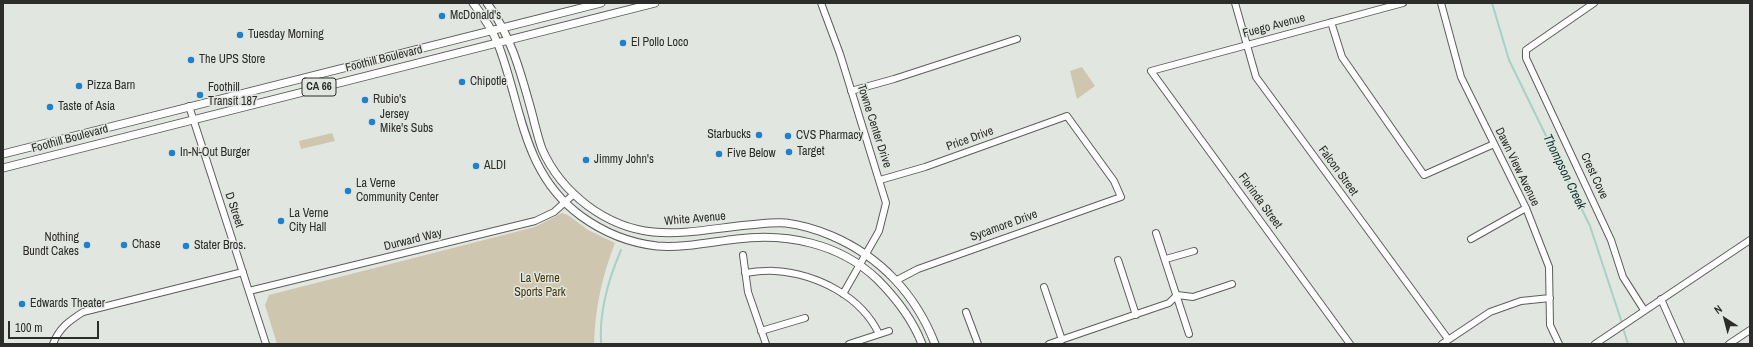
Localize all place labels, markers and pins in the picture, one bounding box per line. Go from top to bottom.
place label: McDonald's [450,9,501,23]
marker: McDonald's [437,11,447,21]
place label: Tuesday Morning [248,28,324,42]
marker: Tuesday Morning [235,30,245,40]
place label: El Pollo Loco [631,36,688,50]
marker: El Pollo Loco [618,38,628,48]
place label: The UPS Store [199,53,265,67]
marker: The UPS Store [186,55,196,65]
place label: Chipotle [470,75,507,89]
marker: Chipotle [457,77,467,87]
place label: Pizza Barn [87,79,135,93]
marker: Pizza Barn [74,81,84,91]
place label: Foothill Transit 187 [208,81,257,109]
marker: Foothill Transit 187 [195,90,205,100]
place label: Rubio's [373,93,406,107]
marker: Rubio's [360,95,370,105]
place label: Taste of Asia [58,100,115,114]
marker: Taste of Asia [45,102,55,112]
place label: Jersey Mike's Subs [380,108,433,136]
marker: Jersey Mike's Subs [367,117,377,127]
place label: Starbucks [707,128,751,142]
place label: CVS Pharmacy [796,129,863,143]
marker: Starbucks [754,130,764,140]
marker: CVS Pharmacy [783,131,793,141]
place label: Target [797,145,825,159]
place label: In-N-Out Burger [180,146,250,160]
place label: Five Below [727,147,776,161]
marker: Target [784,147,794,157]
marker: In-N-Out Burger [167,148,177,158]
marker: Five Below [714,149,724,159]
place label: Jimmy John's [594,153,654,167]
marker: Jimmy John's [581,155,591,165]
place label: ALDI [484,159,506,173]
marker: ALDI [471,161,481,171]
place label: La Verne Community Center [356,177,439,205]
marker: La Verne Community Center [343,186,353,196]
place label: La Verne City Hall [289,207,328,235]
marker: La Verne City Hall [276,216,286,226]
place label: Nothing Bundt Cakes [23,231,79,259]
place label: Chase [132,238,160,252]
place label: Stater Bros. [194,239,246,253]
marker: Nothing Bundt Cakes [82,240,92,250]
marker: Chase [119,240,129,250]
marker: Stater Bros. [181,241,191,251]
place label: Edwards Theater [30,297,105,311]
marker: Edwards Theater [17,299,27,309]

